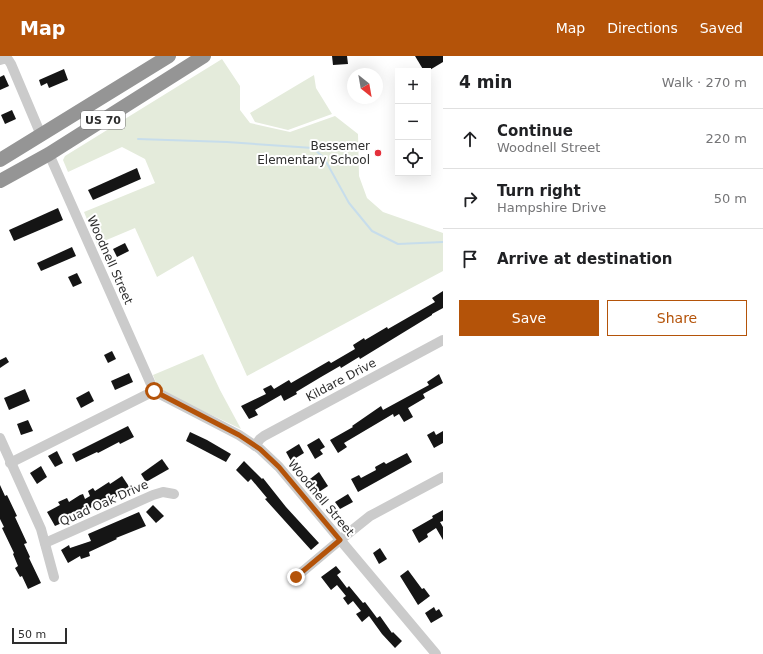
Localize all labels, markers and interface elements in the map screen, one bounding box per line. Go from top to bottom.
text: Map [20,17,65,39]
text: Map [556,20,585,36]
text: Directions [607,20,678,36]
text: Saved [700,20,743,36]
north arrow [347,68,383,104]
map controls [395,68,431,176]
button: + [395,68,431,104]
text: 4 min [459,72,512,92]
text: Walk · 270 m [662,75,747,90]
button: − [395,104,431,140]
road number: US 70 [81,111,125,129]
text: Continue [497,122,573,140]
icon: ahead [459,128,481,150]
text: 220 m [705,131,747,146]
place label: Bessemer Elementary School [257,139,370,167]
button: locate [395,140,431,176]
text: Woodnell Street [497,140,600,155]
marker: Bessemer Elementary School [373,148,383,158]
text: Turn right [497,182,581,200]
icon: right [459,188,481,210]
text: 50 m [714,191,747,206]
text: Hampshire Drive [497,200,606,215]
street label: Woodnell Street [84,214,136,307]
icon: arrive [459,248,481,270]
text: Arrive at destination [497,250,672,268]
button: Save [459,300,599,336]
button: Share [607,300,747,336]
street label: Kildare Drive [304,356,378,404]
route start [145,382,163,400]
street label: Woodnell Street [285,457,357,539]
street label: Quad Oak Drive [58,477,150,529]
route end [287,568,305,586]
scale bar [12,626,67,645]
text: 50 m [18,628,46,641]

